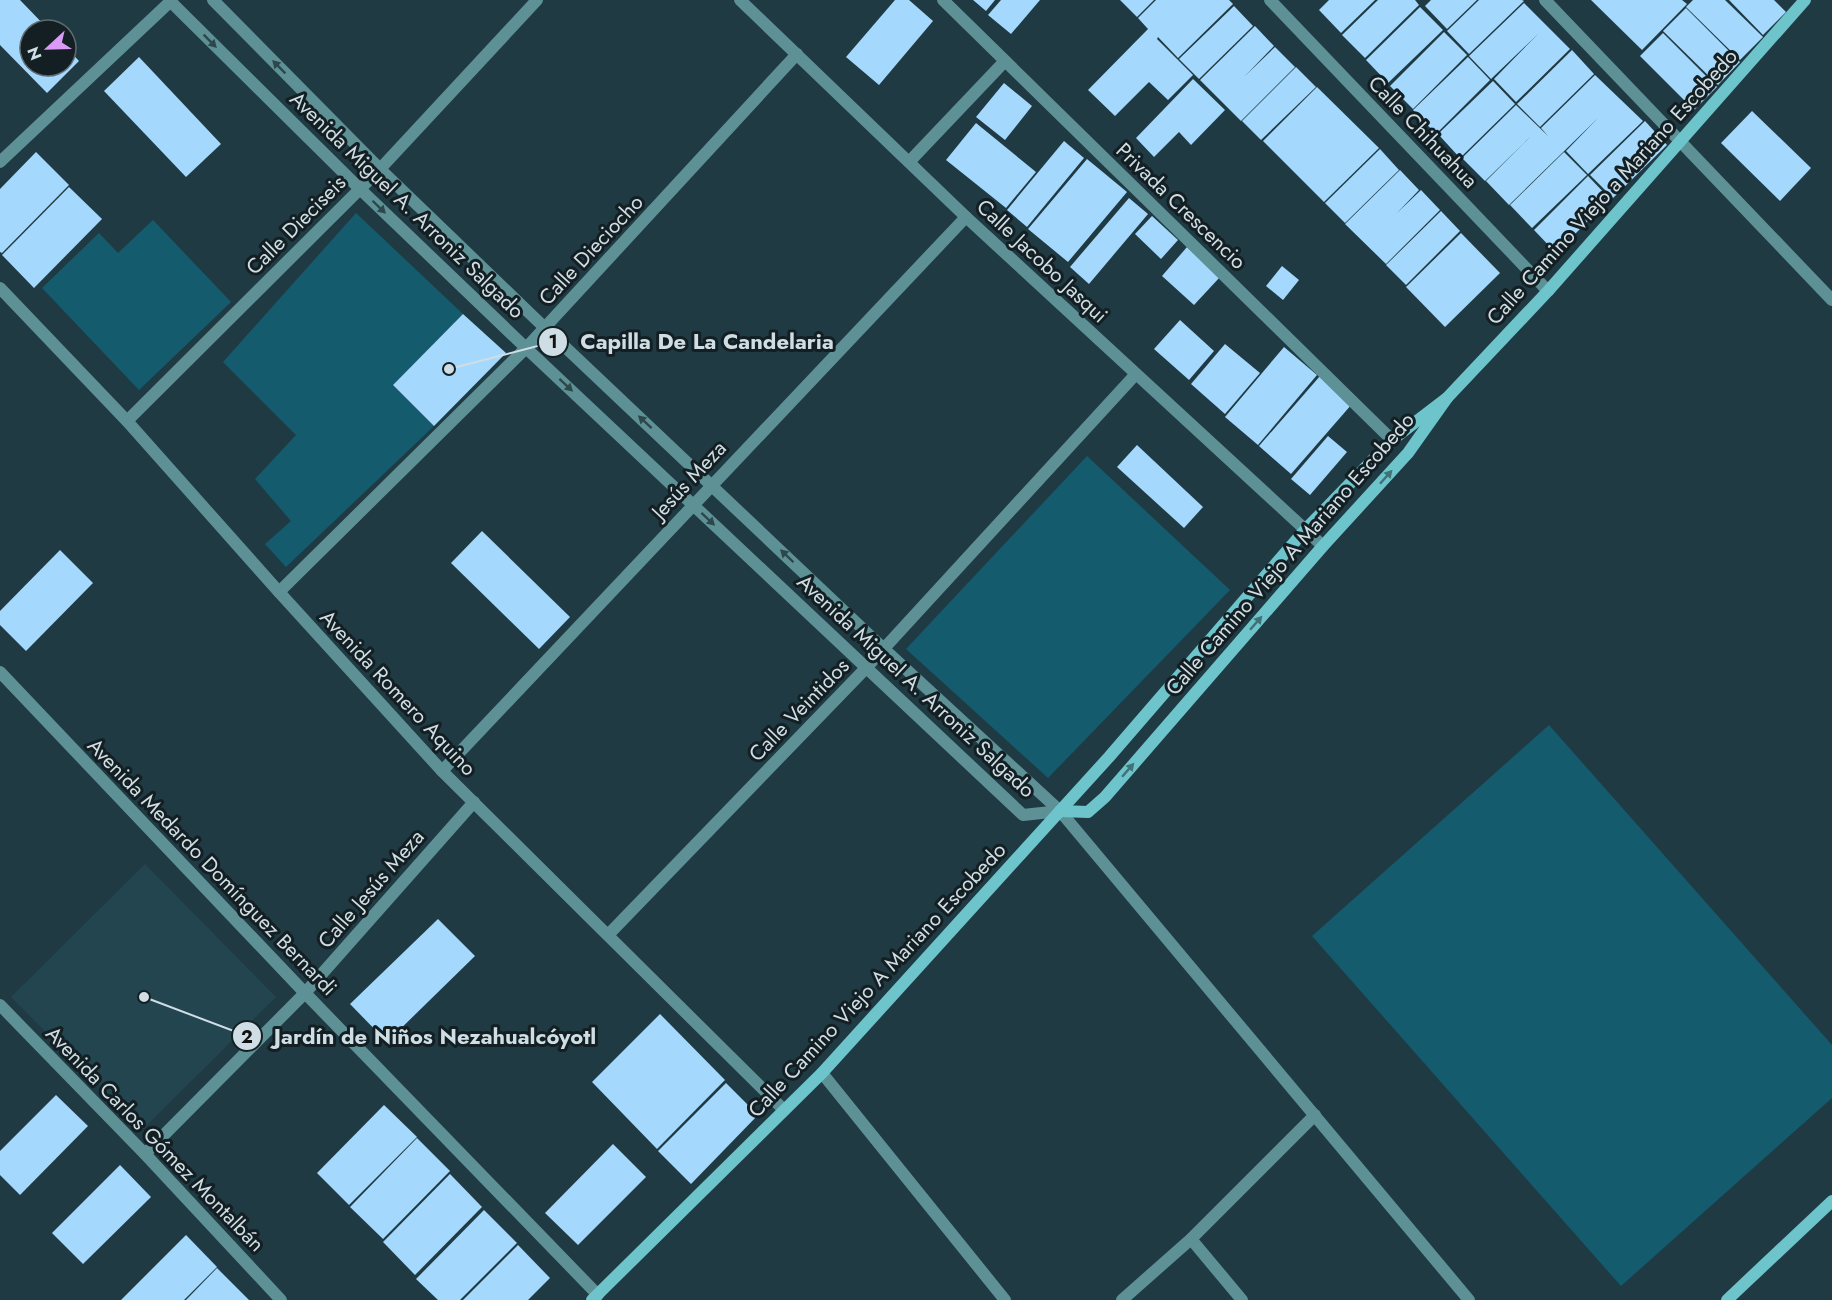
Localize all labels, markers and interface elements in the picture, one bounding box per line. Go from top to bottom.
north arrow [18,18,78,78]
one-way arrow [203,34,217,48]
street label: Calle Camino Viejo a Mariano Escobedo [1480,42,1744,332]
text: N [22,43,48,64]
one-way arrow [273,60,287,74]
street label: Calle Chihuahua [1361,69,1485,195]
street label: Avenida Miguel A. Arroniz Salgado [283,85,531,325]
street label: Privada Crescencio [1109,136,1253,276]
street label: Calle Dieciseis [239,168,353,282]
street label: Calle Dieciocho [532,188,650,312]
street label: Calle Jacobo Jasqui [970,192,1114,330]
one-way arrow [372,200,386,214]
callout: Capilla De La Candelaria [538,322,845,362]
text: Capilla De La Candelaria [580,325,834,357]
text: 1 [548,329,558,355]
one-way arrow [558,378,573,391]
street label: Calle Camino Viejo A Mariano Escobedo [1159,406,1421,702]
one-way arrow [638,415,653,429]
street label: Jesús Meza [643,434,733,528]
one-way arrow [1379,470,1392,485]
one-way arrow [701,511,715,525]
one-way arrow [779,549,794,563]
street label: Avenida Miguel A. Arroniz Salgado [790,567,1042,805]
street label: Avenida Romero Aquino [313,603,483,783]
one-way arrow [1250,615,1263,631]
street label: Calle Veintidos [742,652,856,768]
street label: Avenida Medardo Domínguez Bernardi [80,731,344,1003]
one-way arrow [1121,763,1134,778]
street label: Calle Jesús Meza [311,823,431,955]
street label: Calle Camino Viejo A Mariano Escobedo [741,836,1013,1124]
callout: Jardín de Niños Nezahualcóyotl [232,1016,608,1056]
street label: Avenida Carlos Gómez Montalbán [39,1019,271,1259]
text: Jardín de Niños Nezahualcóyotl [270,1020,596,1052]
text: 2 [241,1024,253,1050]

